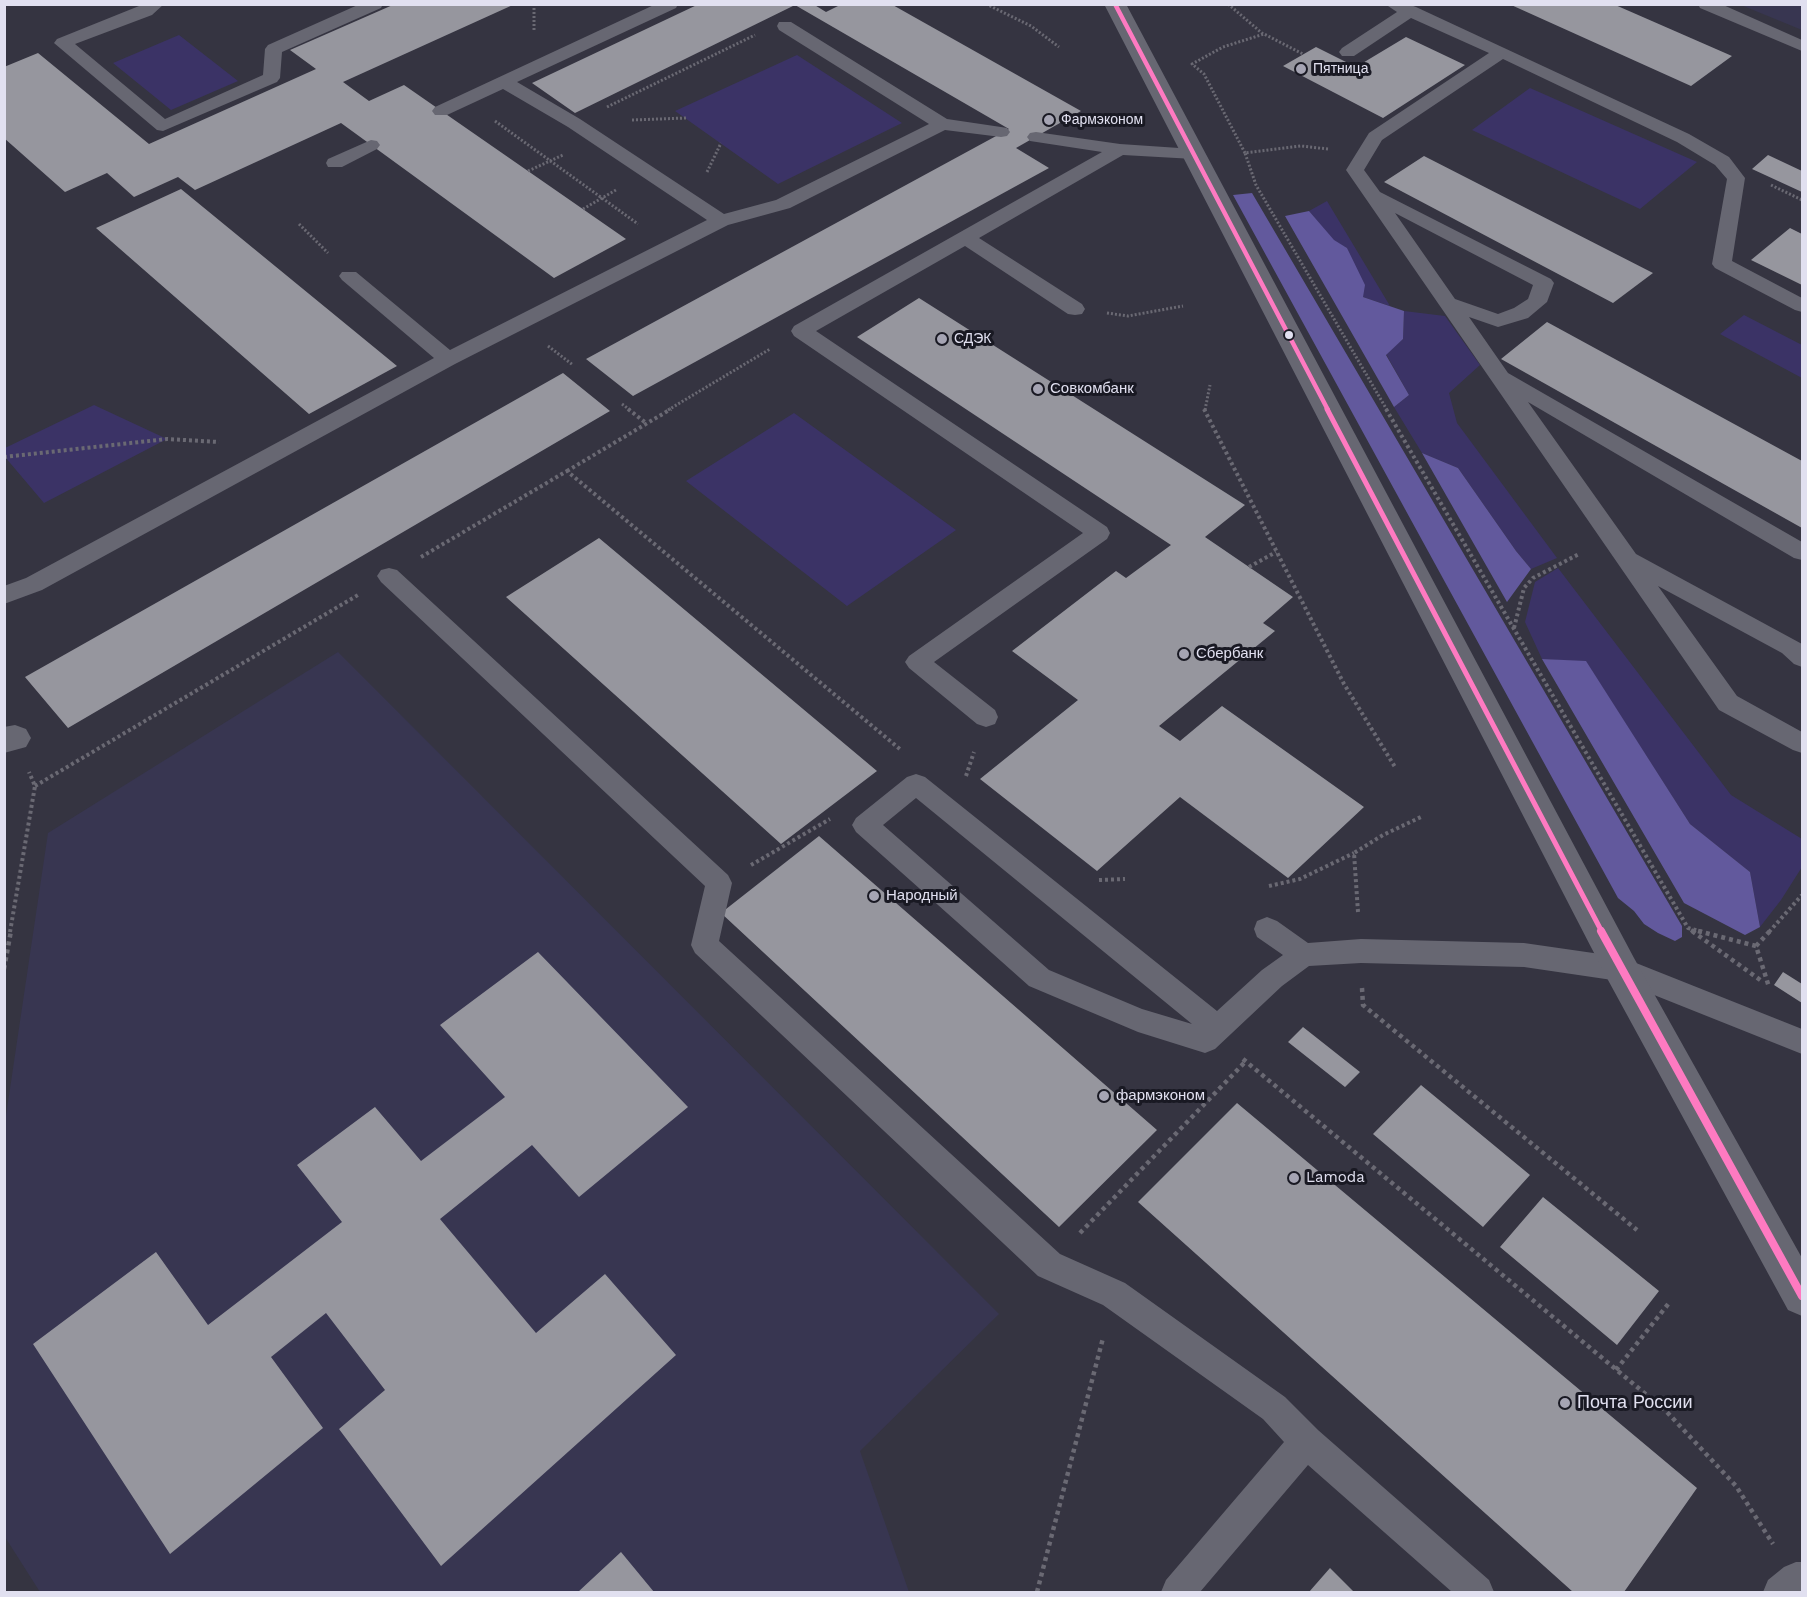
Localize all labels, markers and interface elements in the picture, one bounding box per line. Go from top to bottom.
place label: Пятница [1313,61,1368,77]
marker: Пятница [1294,62,1308,76]
place label: Фармэконом [1061,112,1143,128]
marker: Фармэконом [1042,113,1056,127]
unlabelled marker [1283,329,1295,341]
place label: СДЭК [954,331,992,347]
marker: СДЭК [935,332,949,346]
place label: Совкомбанк [1050,380,1134,398]
marker: Совкомбанк [1031,382,1045,396]
place label: Сбербанк [1196,645,1263,663]
marker: Сбербанк [1177,647,1191,661]
place label: Народный [886,887,958,905]
marker: Народный [867,889,881,903]
place label: фармэконом [1116,1087,1205,1105]
marker: фармэконом [1097,1089,1111,1103]
place label: Lamoda [1306,1169,1365,1187]
marker: Lamoda [1287,1171,1301,1185]
place label: Почта России [1577,1392,1692,1414]
marker: Почта России [1558,1396,1572,1410]

